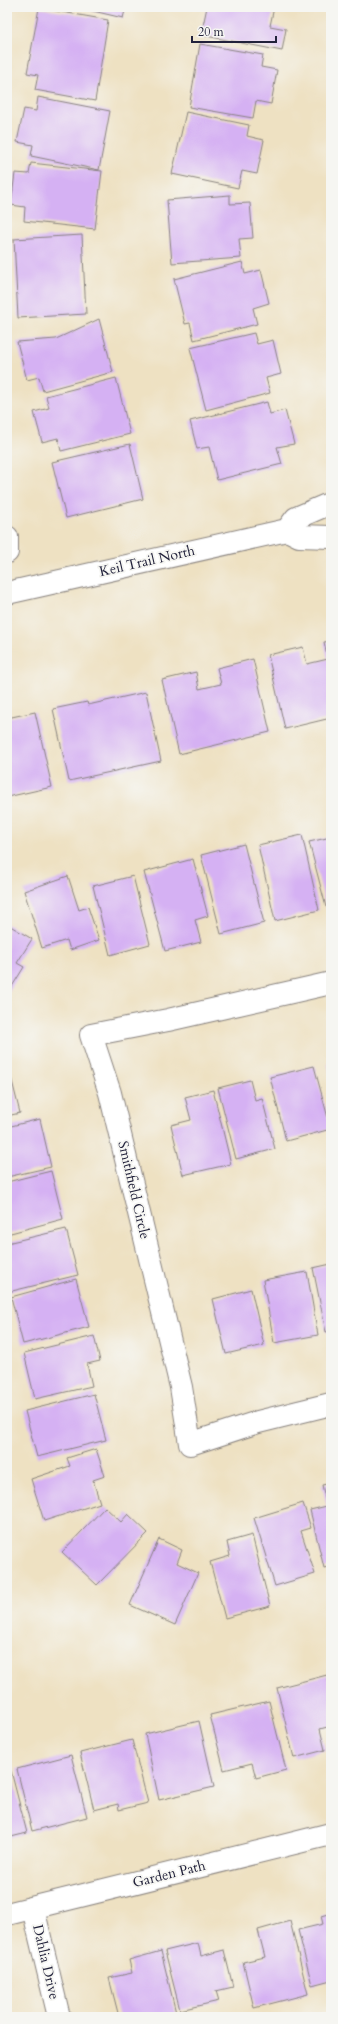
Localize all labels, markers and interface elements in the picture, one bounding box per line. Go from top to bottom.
scale bar [192,18,276,44]
text: 20 m [198,24,225,40]
street label: Keil Trail North [97,541,197,581]
street label: Smithfield Circle [113,1139,155,1241]
street label: Garden Path [131,1856,208,1892]
street label: Dahlia Drive [28,1923,64,2001]

